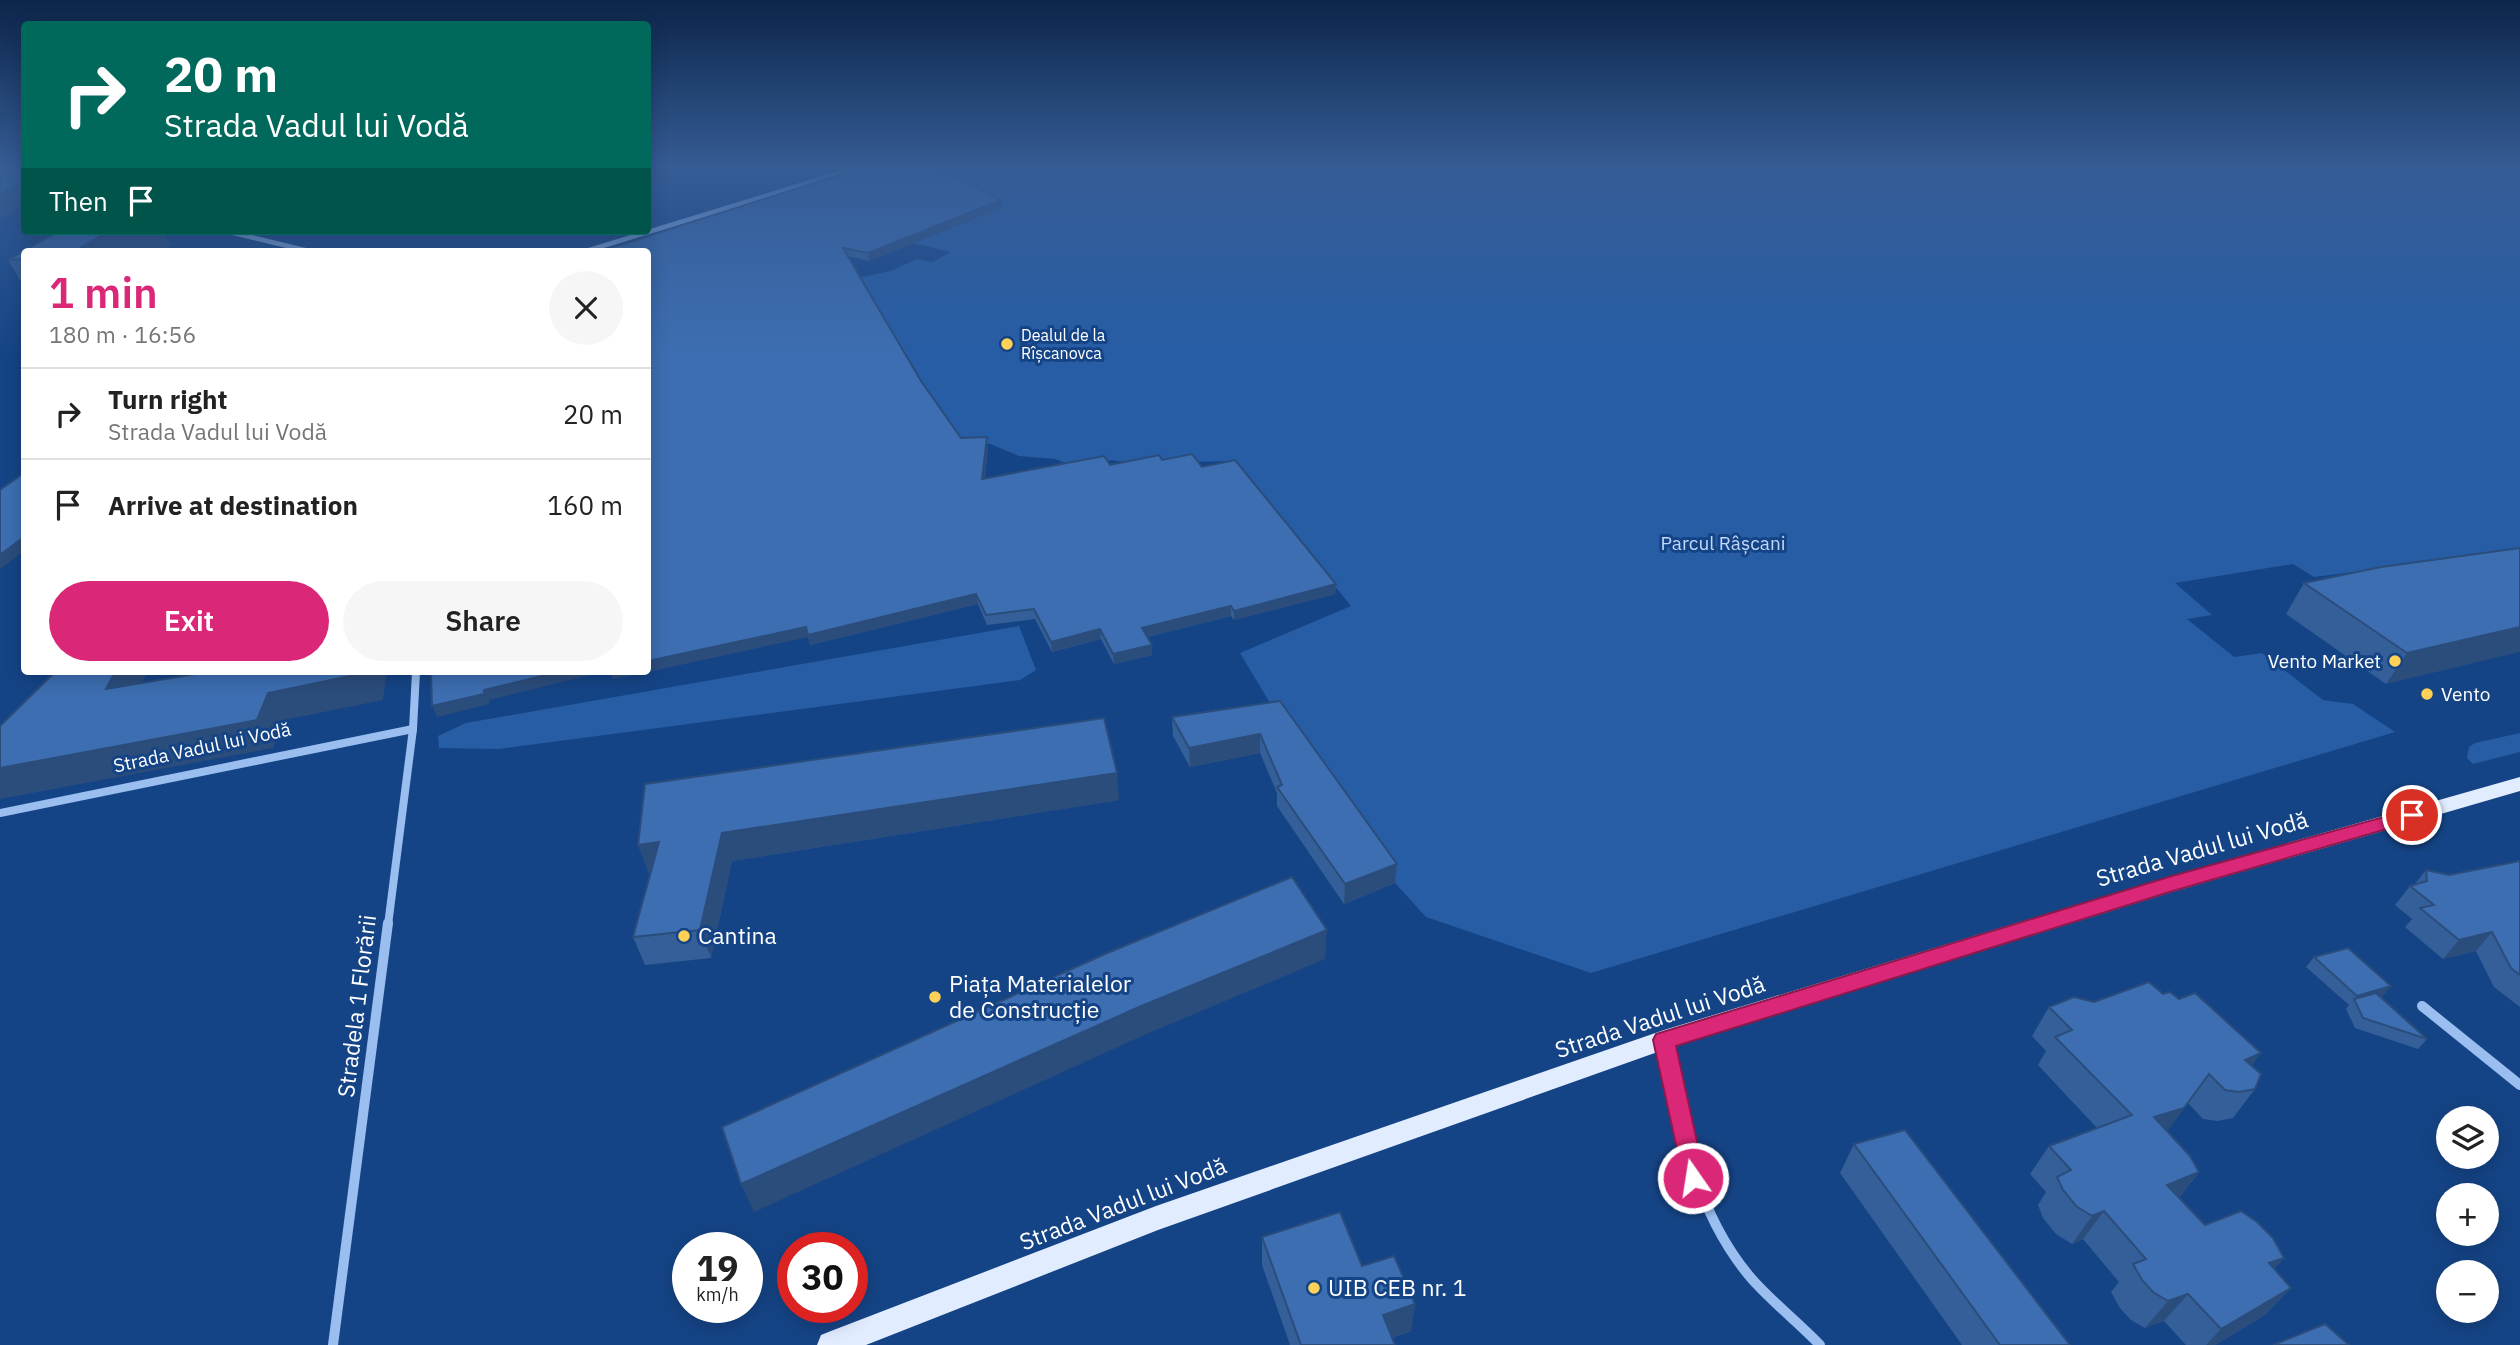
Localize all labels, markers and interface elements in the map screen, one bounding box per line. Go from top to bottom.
text: 20 m [164,42,278,105]
icon: right [49,49,140,140]
text: Strada Vadul lui Vodă [164,104,469,146]
icon: arrive [122,182,160,220]
text: Then [49,184,108,218]
text: 1 min [49,265,158,320]
button: close [549,271,623,345]
text: 180 m · 16:56 [49,319,196,349]
place label: Dealul de la Rîșcanovca [1021,325,1106,363]
marker: Dealul de la Rîșcanovca [999,336,1015,352]
text: Turn right [108,382,227,416]
icon: right [49,395,87,433]
text: 20 m [563,397,623,431]
text: Strada Vadul lui Vodă [108,416,327,446]
icon: arrive [49,486,87,524]
text: Arrive at destination [108,488,358,522]
text: 160 m [547,488,623,522]
park label: Parcul Râșcani [1661,531,1785,555]
button: Exit [49,581,329,661]
button: Share [343,581,623,661]
place label: Vento Market [2268,649,2381,673]
marker: Vento Market [2387,653,2403,669]
place label: Vento [2441,682,2490,706]
marker: Vento [2419,686,2435,702]
street label: Strada Vadul lui Vodă [111,716,293,778]
pin [2382,785,2442,845]
icon: arrive [2393,796,2431,834]
street label: Strada Vadul lui Vodă [2092,803,2311,893]
street label: Stradela 1 Florării [330,913,382,1099]
place label: Cantina [698,920,777,950]
marker: Cantina [676,928,692,944]
place label: Piața Materialelor de Construcție [949,968,1132,1024]
street label: Strada Vadul lui Vodă [1551,968,1769,1064]
marker: Piața Materialelor de Construcție [927,989,943,1005]
map controls [2436,1106,2499,1323]
button: layers [2436,1106,2499,1169]
position arrow [1656,1141,1730,1215]
street label: Strada Vadul lui Vodă [1015,1150,1230,1256]
button: + [2436,1183,2499,1246]
speed limit sign: 30 [777,1232,868,1323]
text: 19 [696,1245,739,1291]
button: − [2436,1260,2499,1323]
place label: UIB CEB nr. 1 [1328,1272,1467,1302]
marker: UIB CEB nr. 1 [1306,1280,1322,1296]
text: km/h [696,1283,739,1306]

